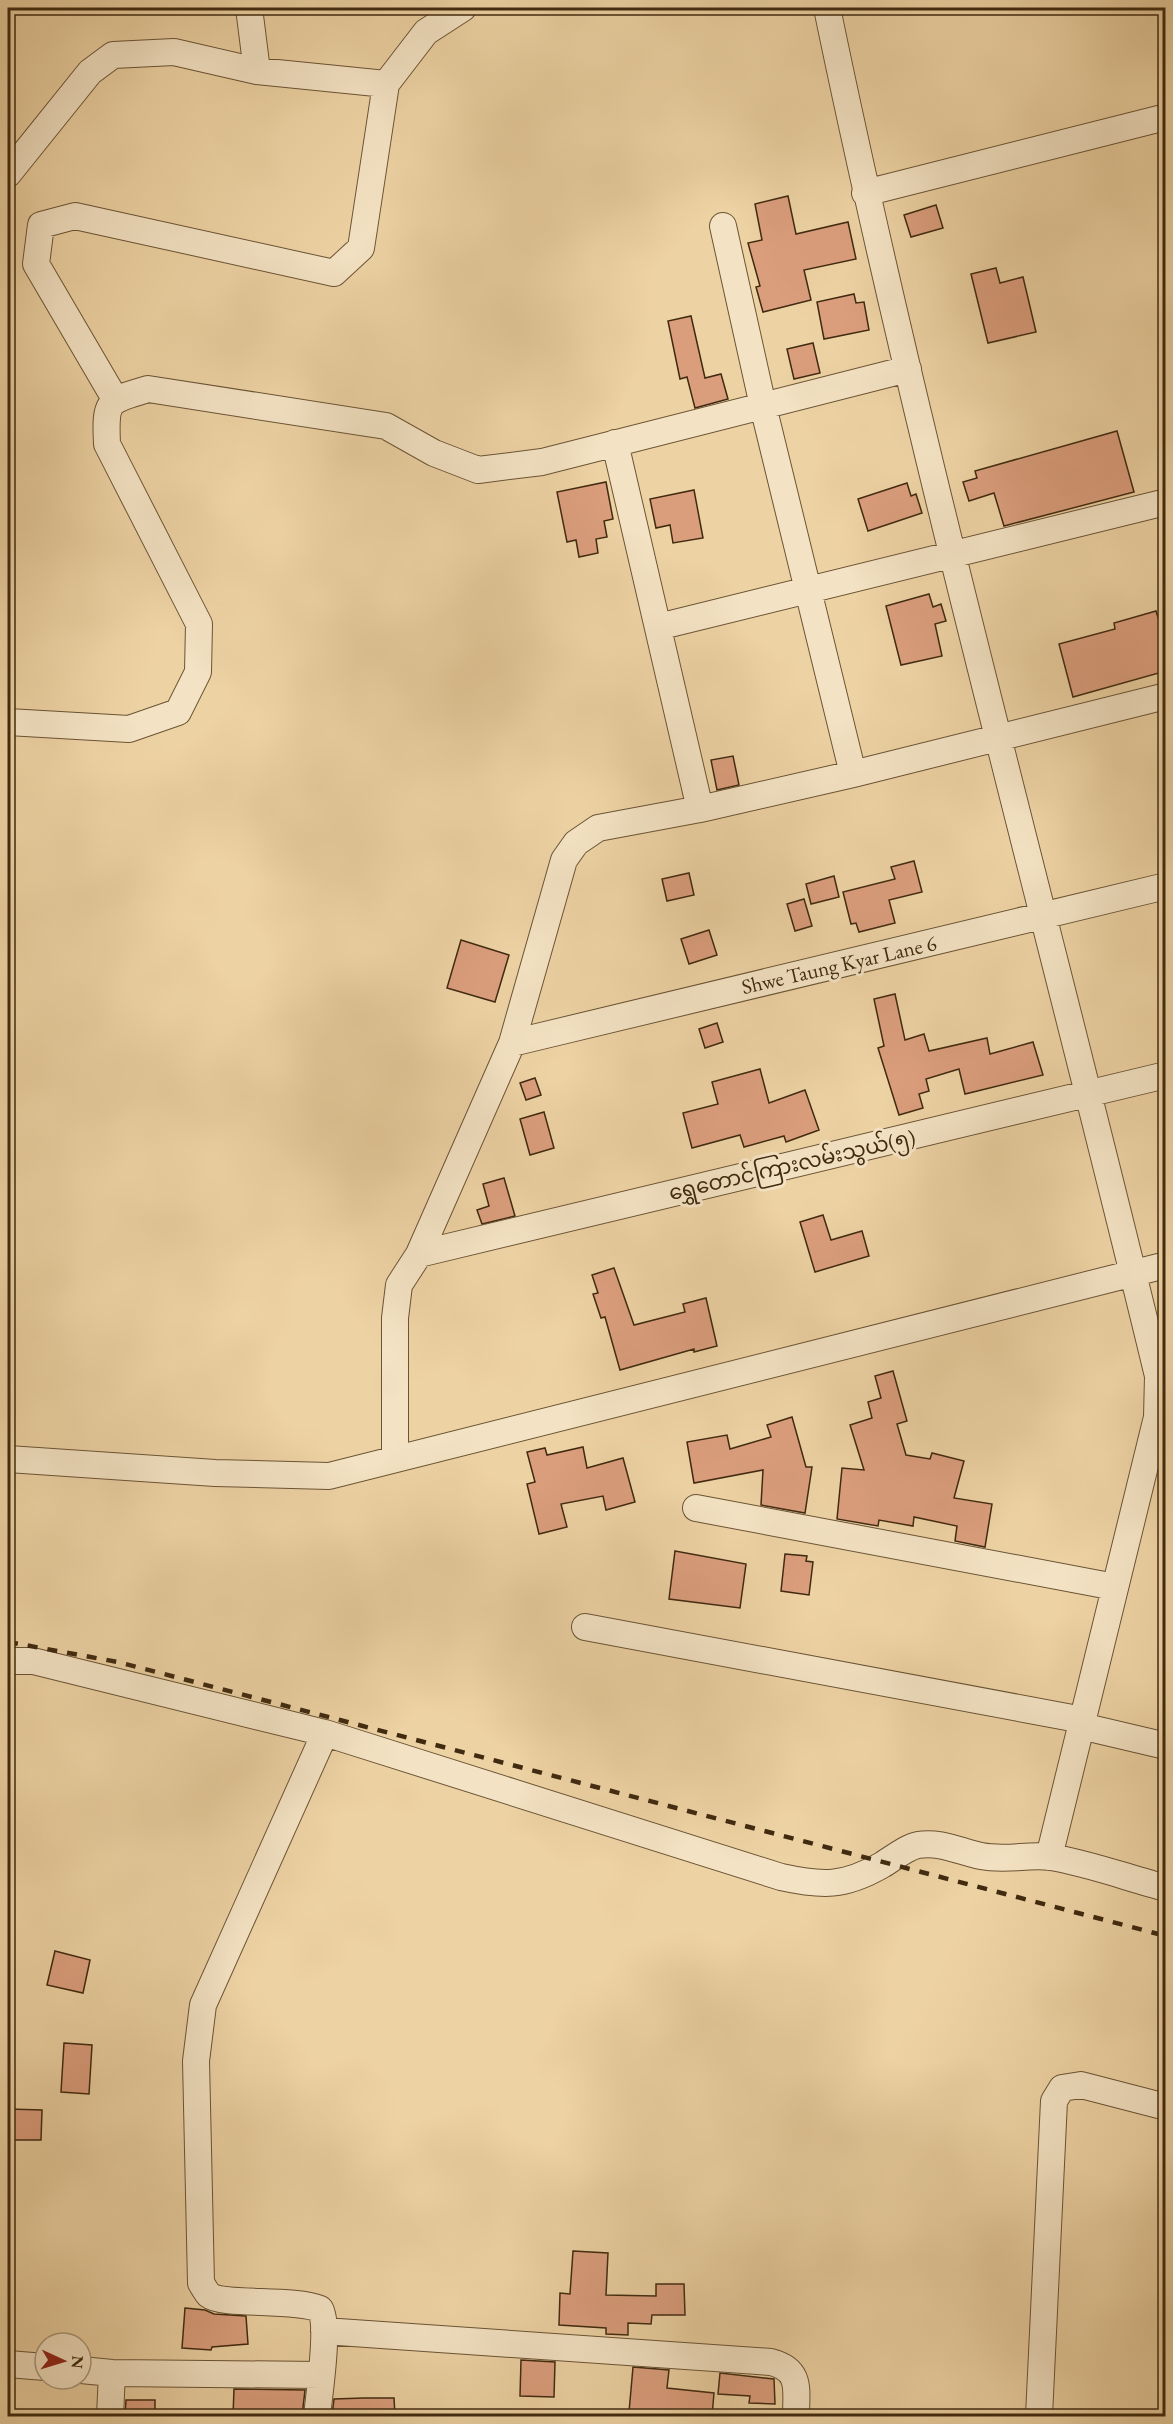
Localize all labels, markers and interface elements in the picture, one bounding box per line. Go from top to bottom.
street label: Shwe Taung Kyar Lane 6 [739,929,939,1000]
street label: ရွှေတောင်ကြားလမ်းသွယ်(၅) [665,1121,919,1210]
north arrow [33,2331,93,2391]
text: N [67,2355,88,2369]

